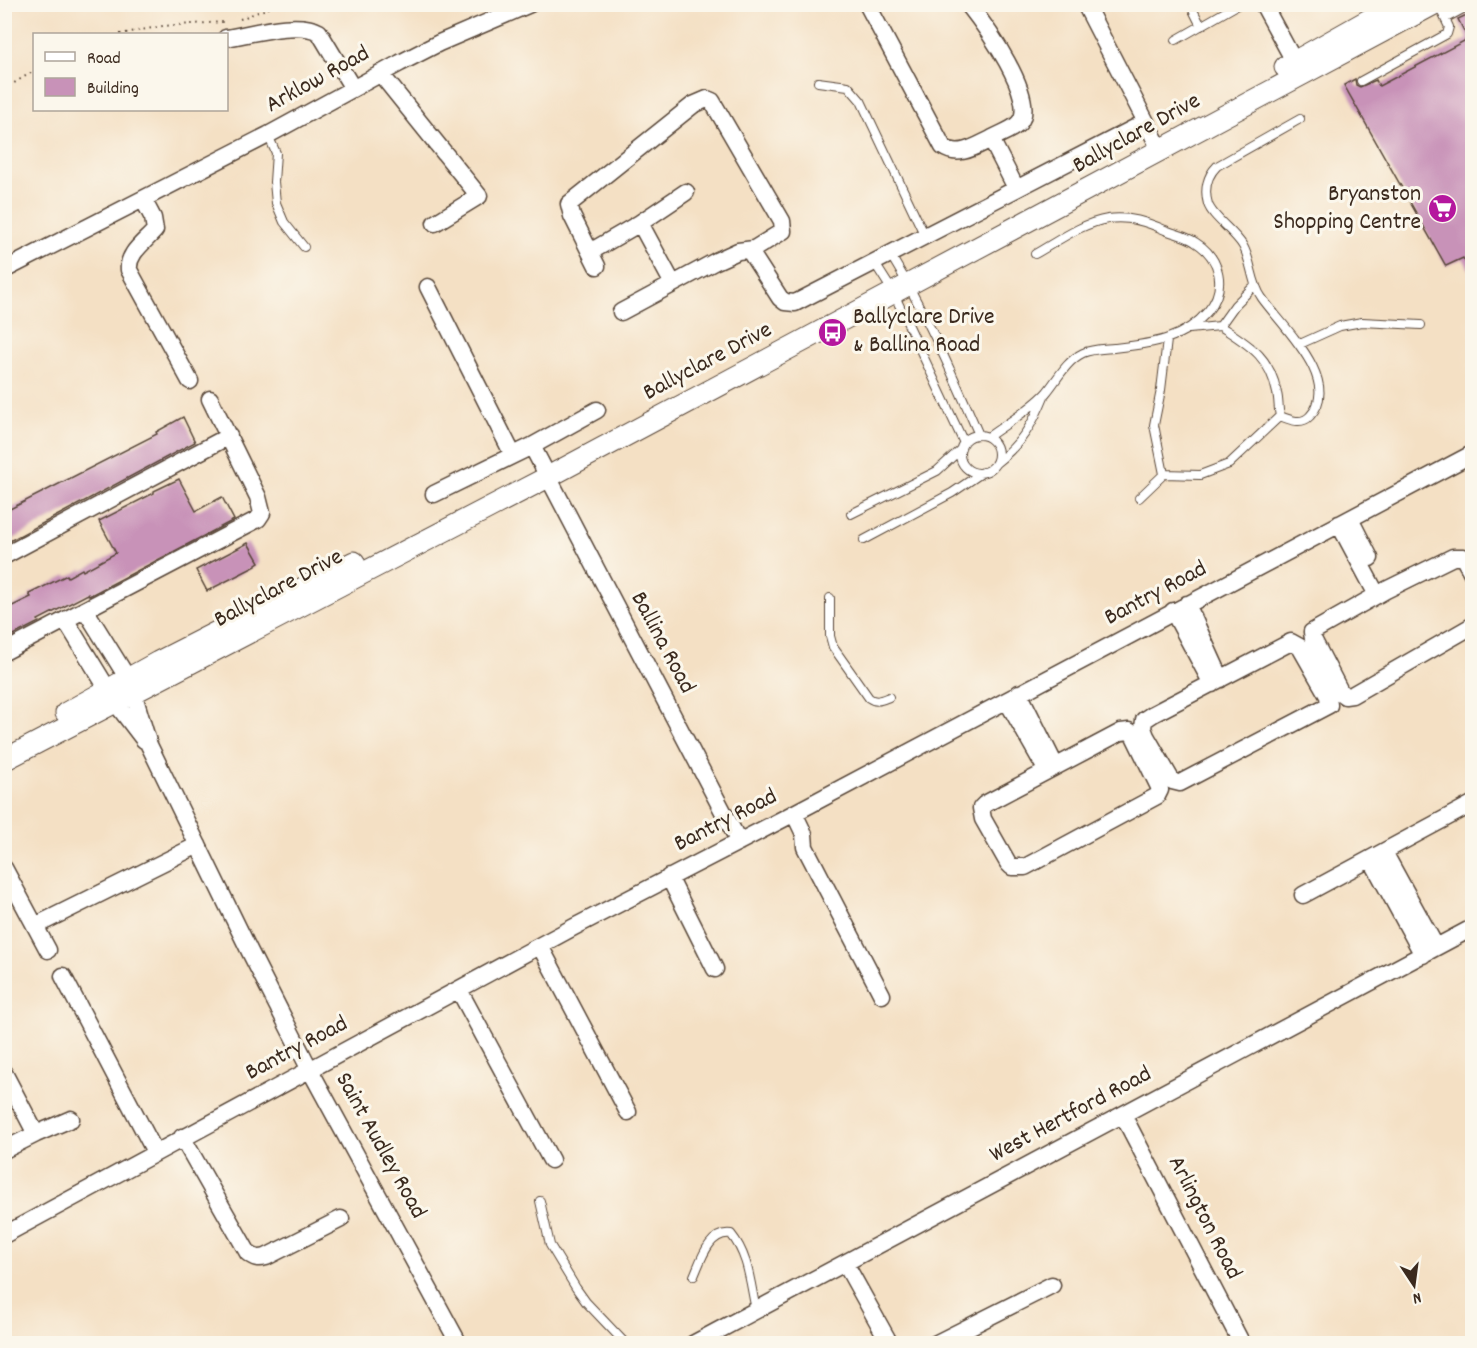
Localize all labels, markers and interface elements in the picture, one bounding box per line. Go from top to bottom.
legend [33,33,228,111]
street label: Arklow Road [260,37,376,123]
text: Road [87,47,121,72]
text: Building [87,77,139,102]
street label: Ballyclare Drive [1067,85,1207,183]
place label: Bryanston Shopping Centre [1273,178,1421,240]
supermarket icon: Bryanston Shopping Centre [1426,193,1458,225]
place label: Ballyclare Drive & Ballina Road [853,301,995,363]
street label: Ballyclare Drive [638,314,778,410]
bus stop icon: Ballyclare Drive & Ballina Road [816,316,848,348]
street label: Ballyclare Drive [209,541,349,637]
street label: Bantry Road [1099,553,1213,635]
street label: Ballina Road [621,586,703,700]
street label: Bantry Road [669,781,783,861]
street label: Bantry Road [240,1008,354,1090]
street label: West Hertford Road [984,1058,1158,1172]
street label: Saint Audley Road [326,1067,434,1225]
street label: Arlington Road [1158,1150,1250,1286]
north arrow [1384,1255,1444,1315]
text: N [1410,1285,1423,1309]

